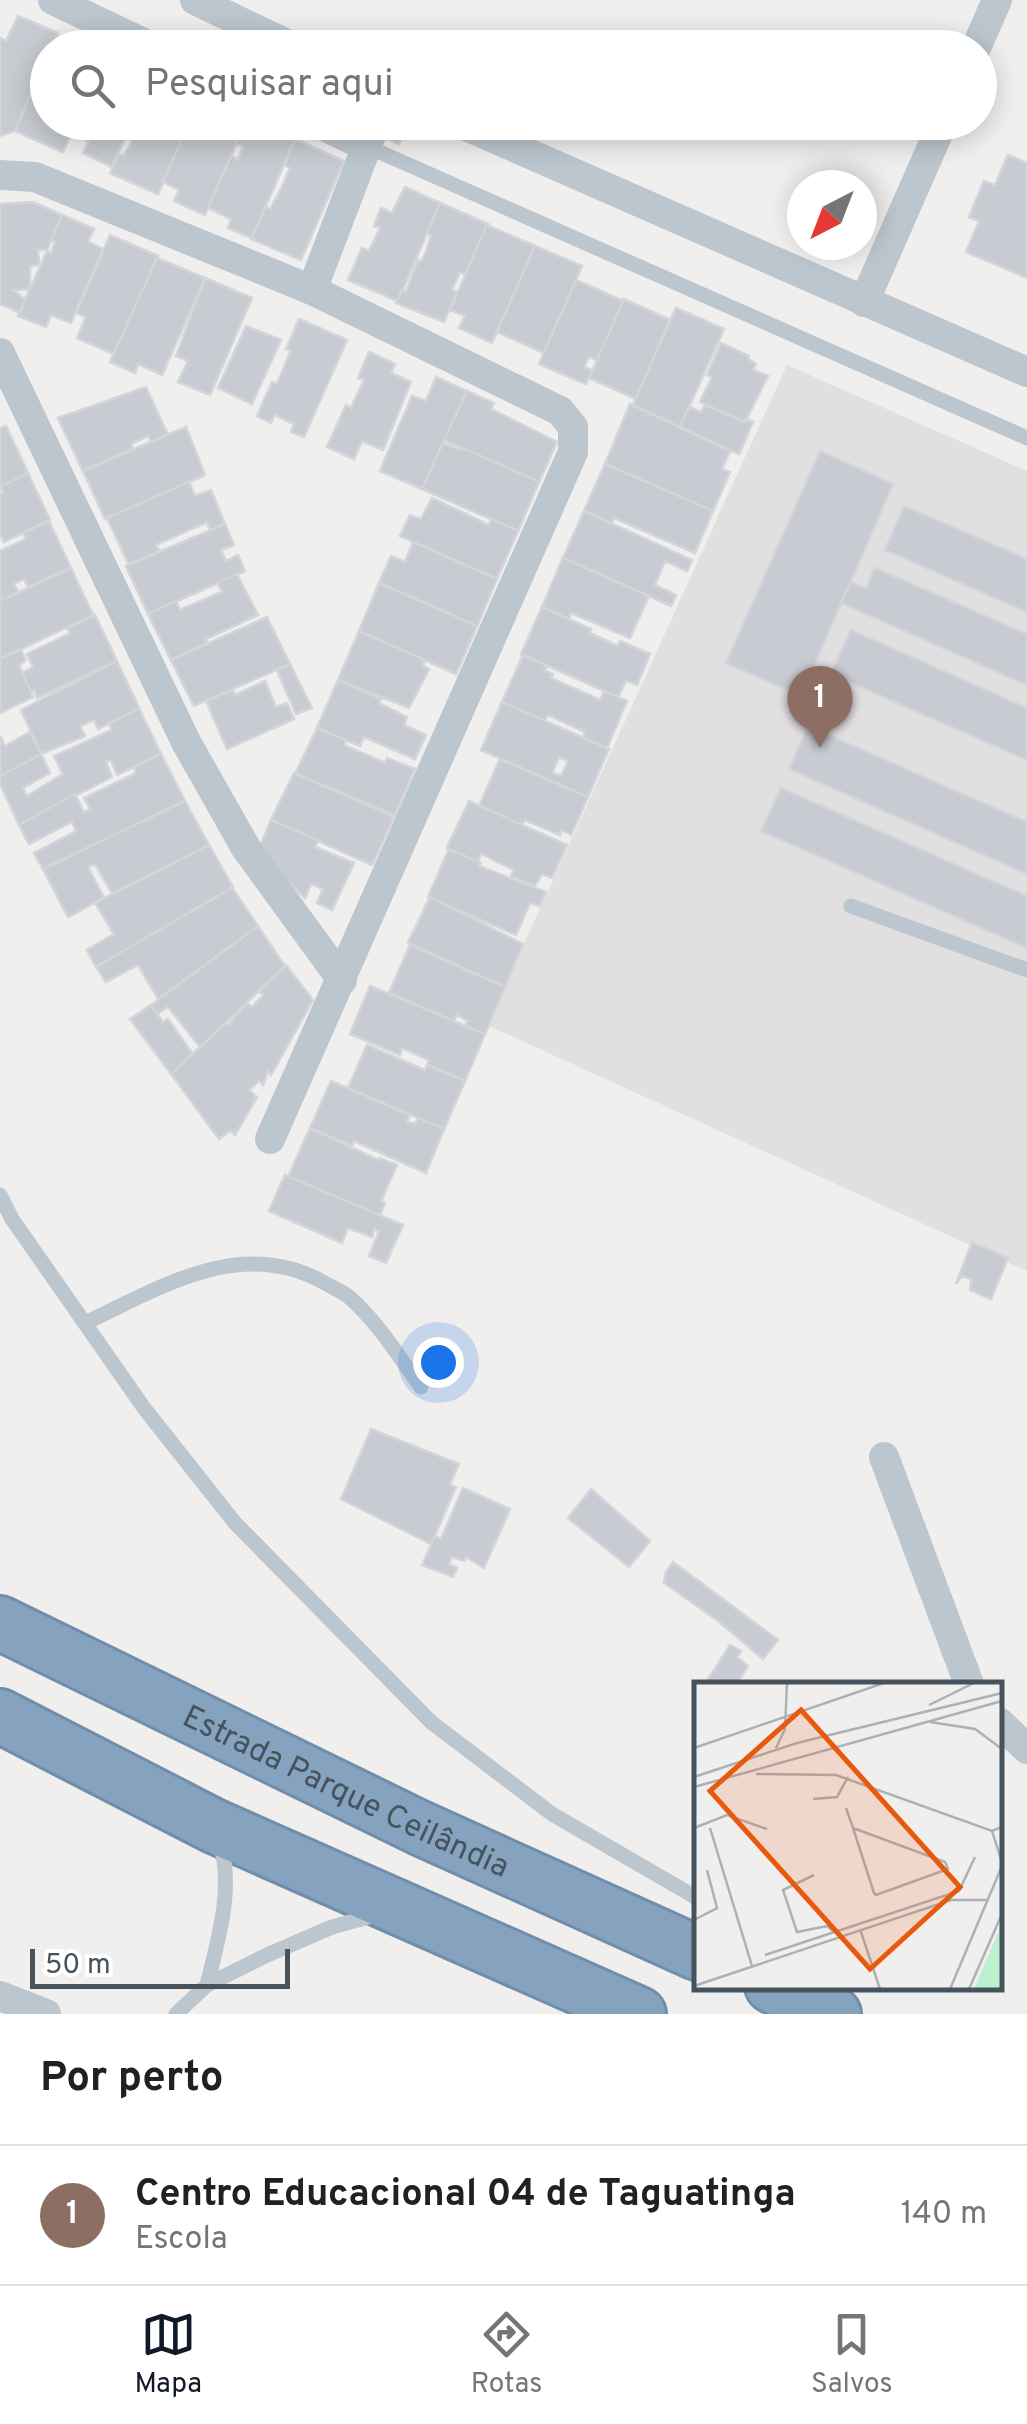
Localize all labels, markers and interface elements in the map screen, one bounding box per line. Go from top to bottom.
search box [30,30,997,140]
icon: search [65,58,120,113]
text: Pesquisar aqui [145,61,394,110]
north arrow [787,170,877,260]
pin: 1 [788,666,852,748]
your location [413,1337,464,1388]
inset map [694,1682,1002,1989]
street label: Estrada Parque Ceilândia [175,1698,515,1889]
scale bar [30,1944,290,1988]
text: 50 m [45,1948,111,1984]
text: Por perto [40,2053,224,2106]
text: Centro Educacional 04 de Taguatinga [135,2171,796,2220]
text: 1 [66,2195,79,2235]
text: 140 m [901,2195,987,2235]
text: Escola [135,2220,228,2260]
tab: Mapa [134,2307,202,2403]
tab: Rotas [471,2307,542,2403]
tab: Salvos [811,2307,893,2403]

